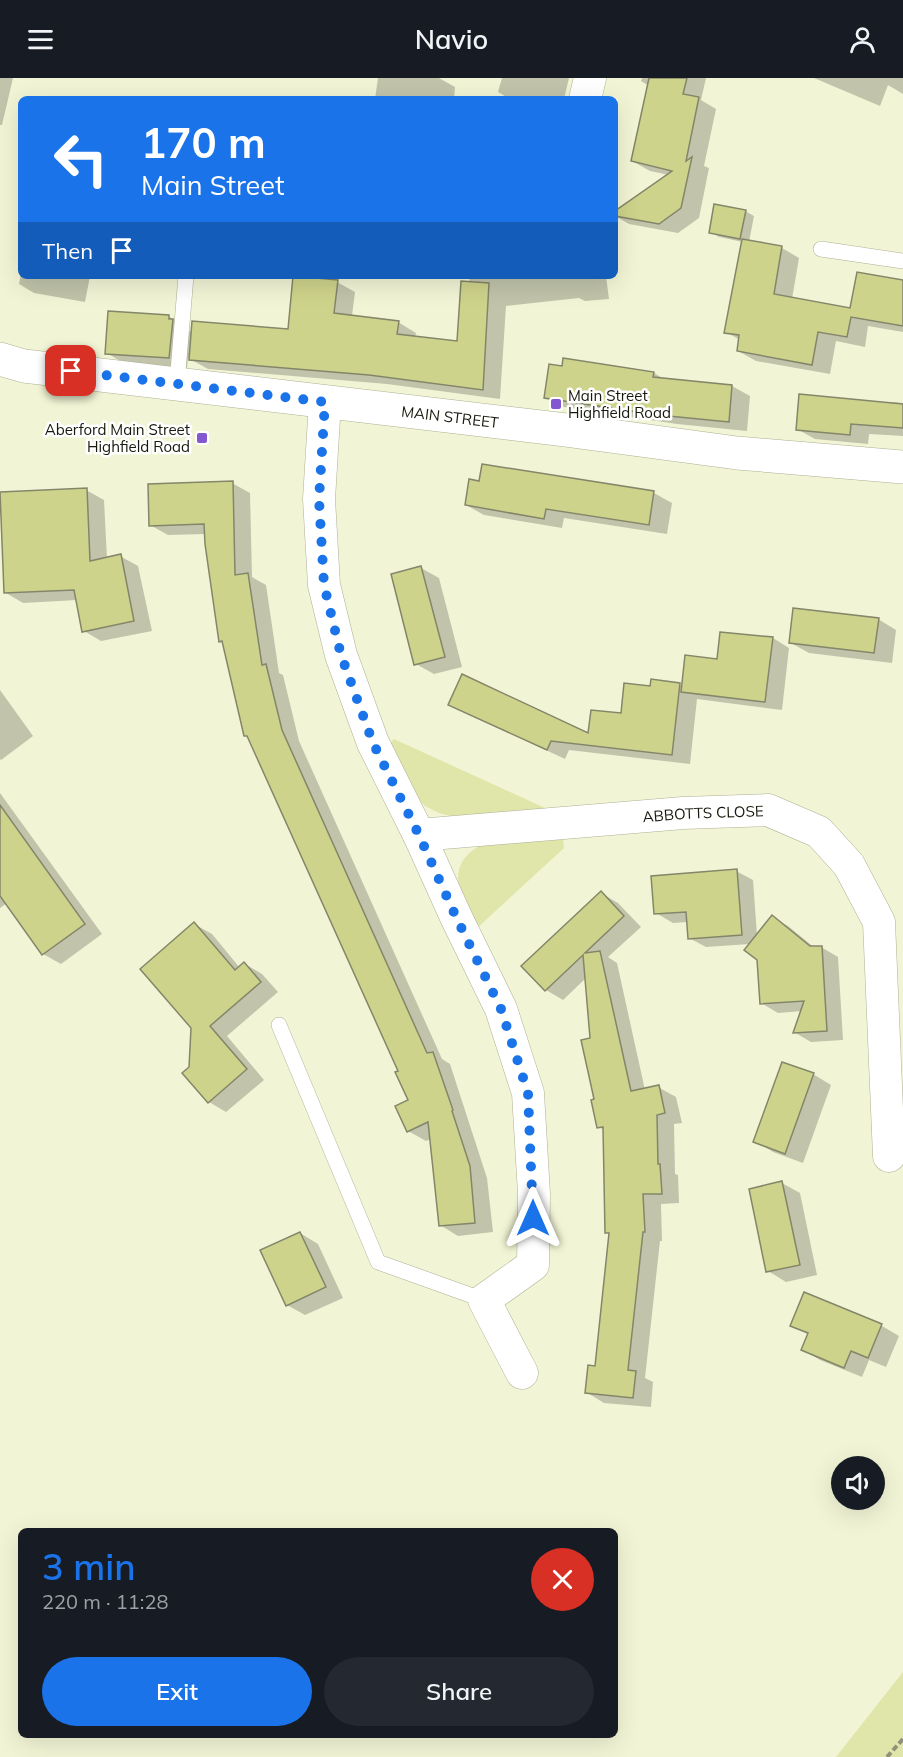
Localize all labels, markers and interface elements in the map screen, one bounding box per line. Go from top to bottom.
text: Navio [415,22,488,56]
icon: menu [24,23,57,56]
icon: person [846,23,879,56]
text: 170 m [141,116,266,169]
icon: left [42,120,120,198]
text: Main Street [141,168,284,202]
icon: arrive [105,234,138,267]
text: Then [42,237,93,265]
pin [45,345,96,396]
icon: arrive [54,354,87,387]
place label: Main Street Highfield Road [568,386,671,422]
marker: Main Street Highfield Road [549,397,563,411]
street label: MAIN STREET [400,401,500,431]
place label: Aberford Main Street Highfield Road [45,420,190,456]
marker: Aberford Main Street Highfield Road [195,431,209,445]
street label: ABBOTTS CLOSE [642,801,764,826]
position arrow [501,1186,565,1250]
map controls [831,1456,885,1510]
button: sound [831,1456,885,1510]
text: 3 min [42,1544,136,1589]
button: close [531,1548,594,1611]
text: 220 m · 11:28 [42,1589,168,1614]
button: Exit [42,1657,312,1726]
button: Share [324,1657,594,1726]

